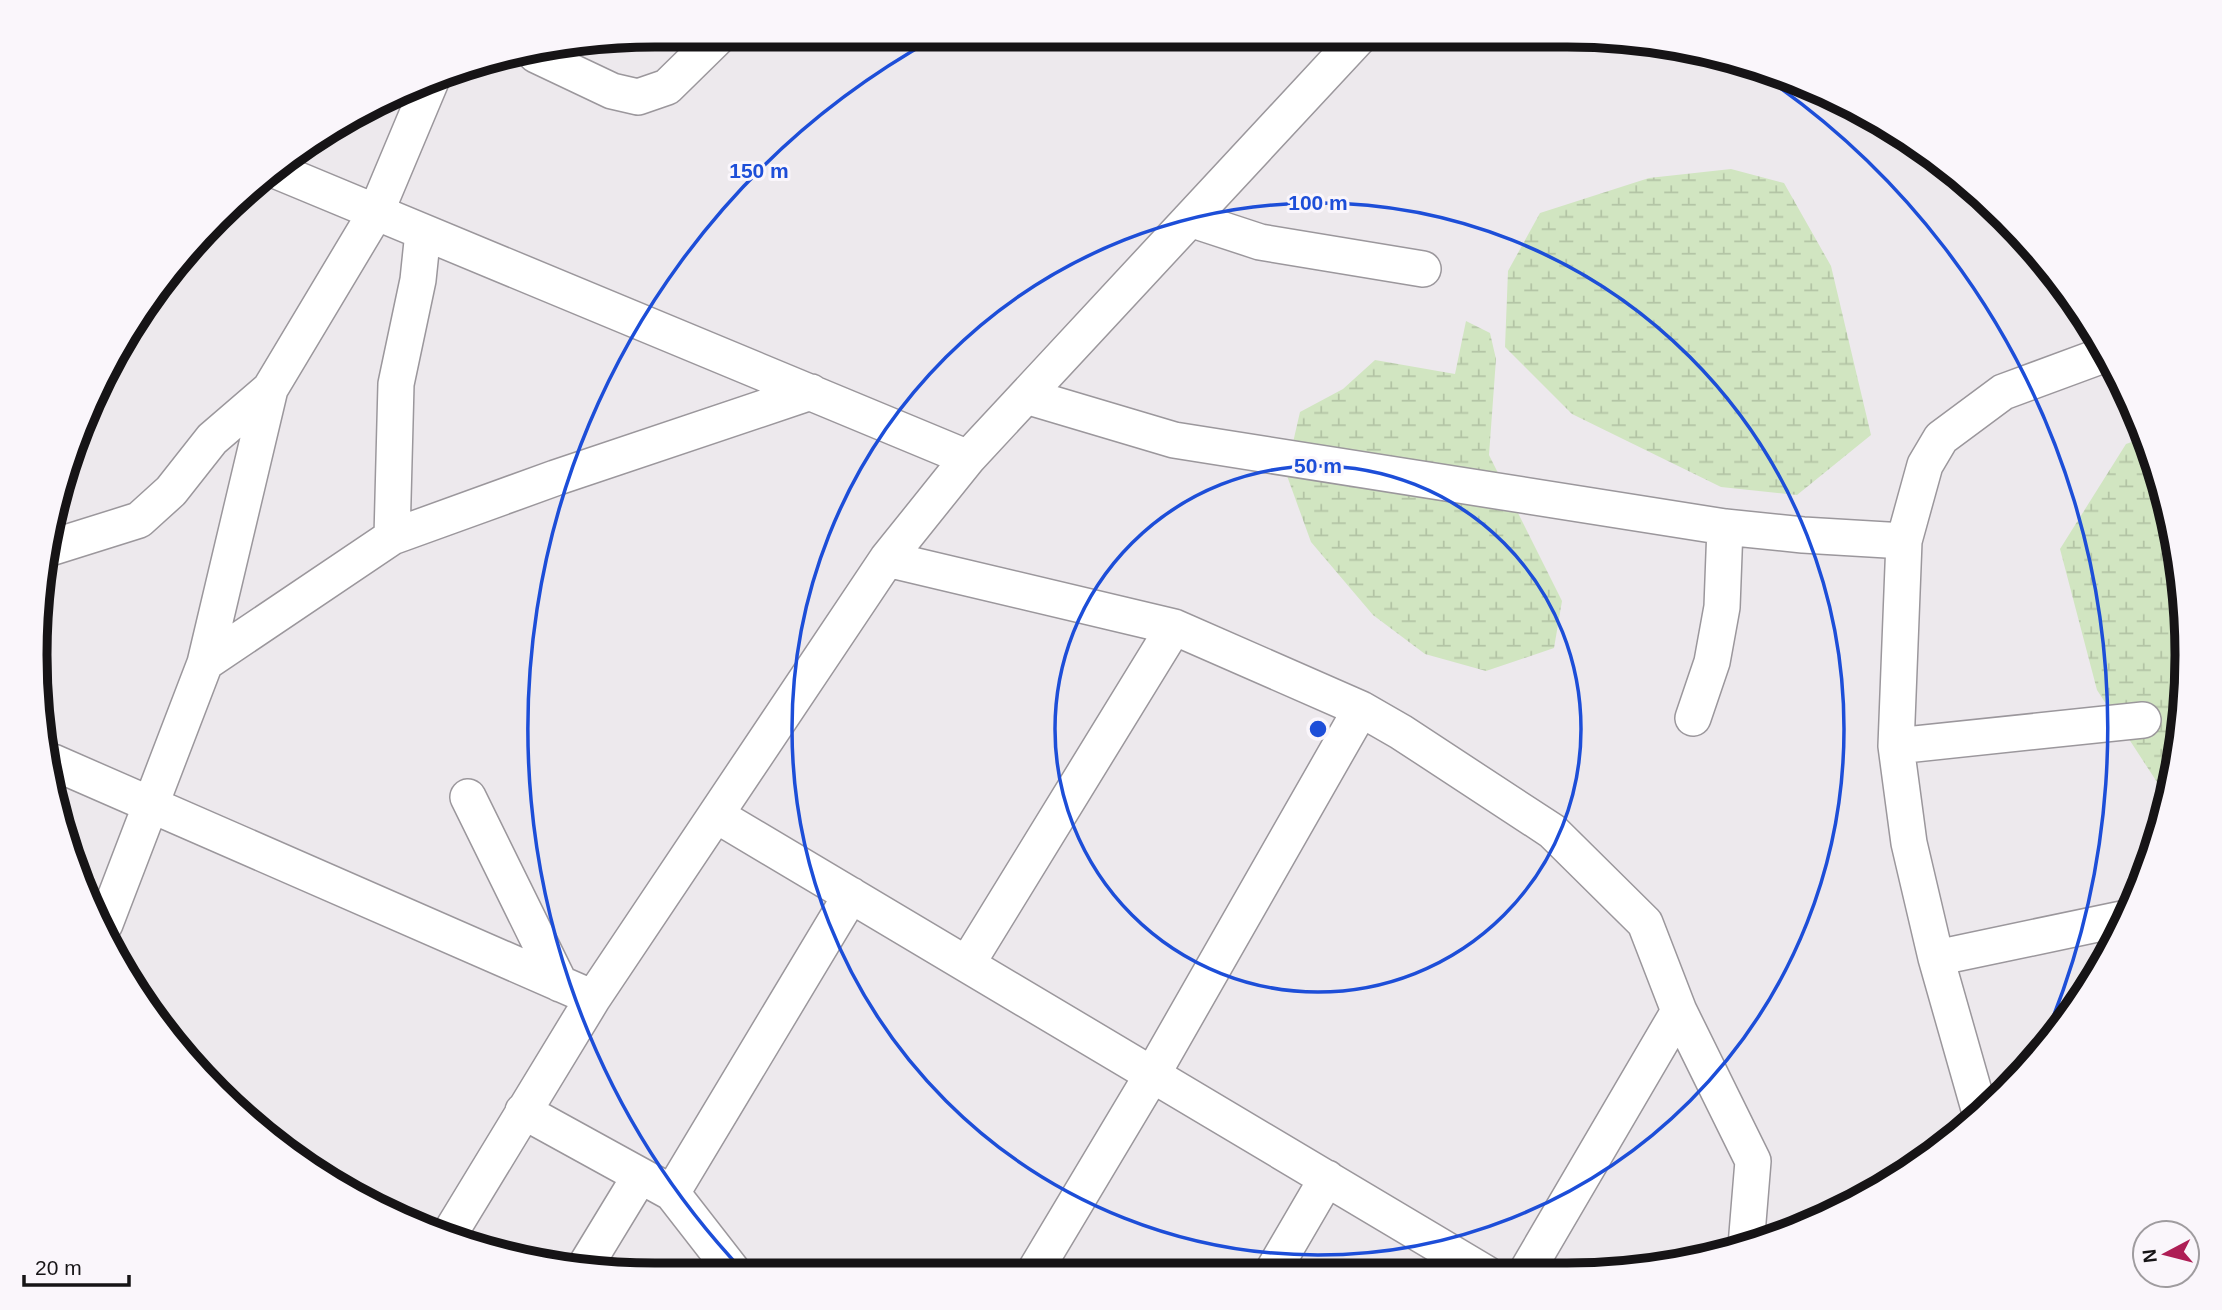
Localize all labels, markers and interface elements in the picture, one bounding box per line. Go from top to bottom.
text: 150 m [729,159,789,182]
text: 100 m [1288,191,1348,214]
text: 50 m [1294,454,1342,477]
centre of rings [1306,717,1330,741]
north arrow [2131,1219,2201,1289]
scale bar [24,1244,130,1288]
text: N [2138,1248,2161,1264]
text: 20 m [35,1256,82,1279]

